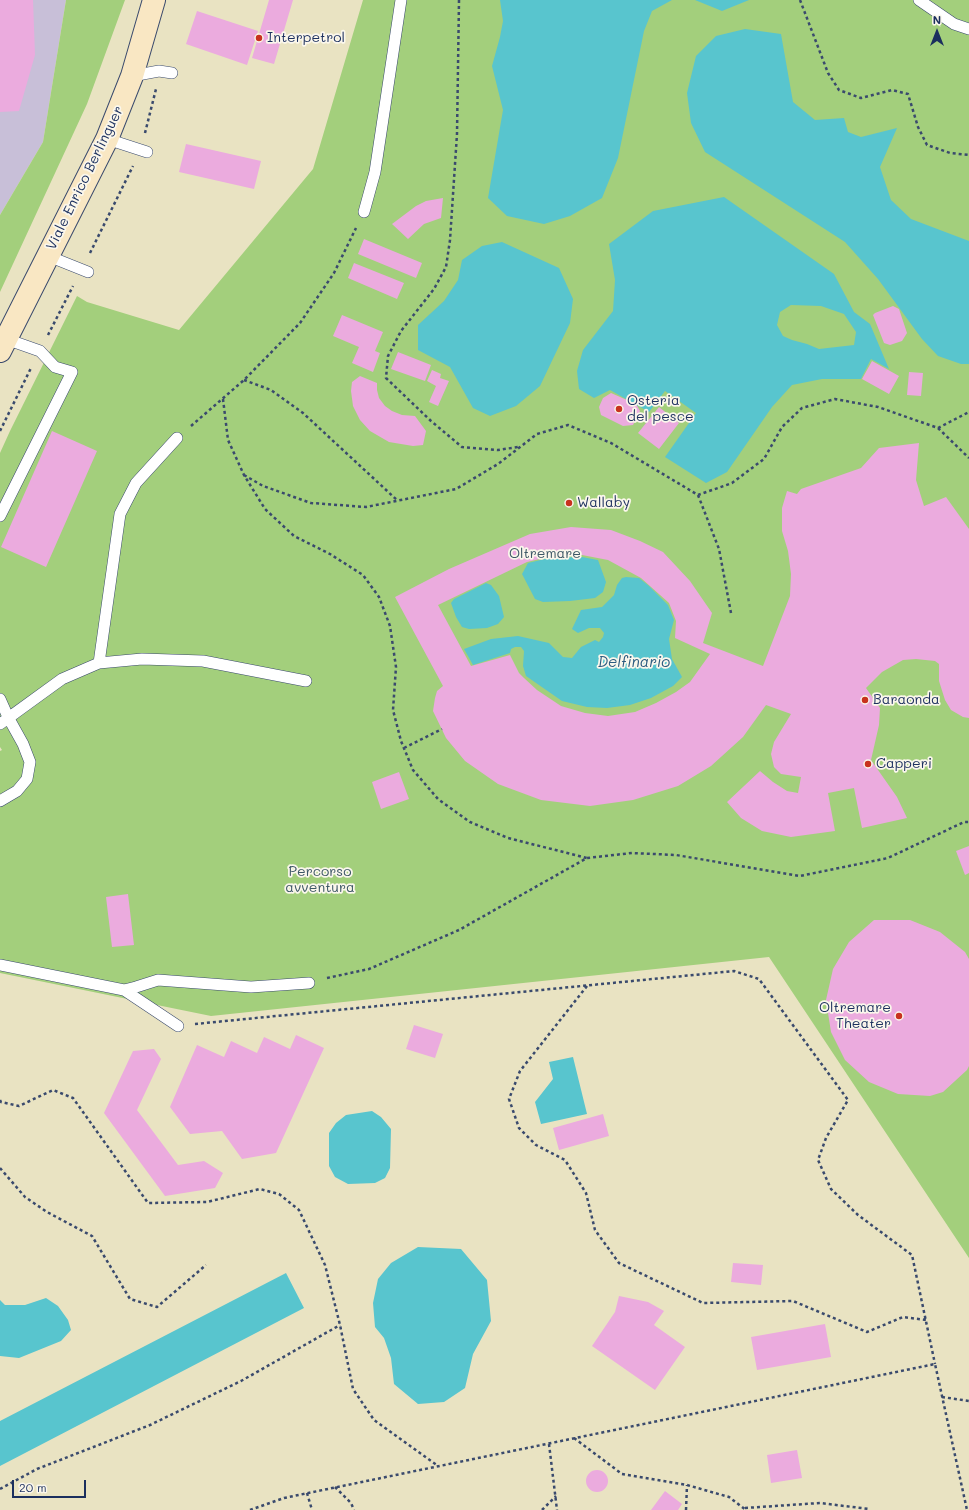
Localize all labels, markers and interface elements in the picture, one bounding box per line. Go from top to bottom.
north arrow [917,12,957,52]
text: N [933,12,941,27]
place label: Interpetrol [267,30,345,46]
marker: Interpetrol [254,33,264,43]
street label: Viale Enrico Berlinguer [43,103,127,253]
place label: Osteria del pesce [627,393,694,426]
marker: Osteria del pesce [614,404,624,414]
place label: Wallaby [577,495,630,511]
marker: Wallaby [564,498,574,508]
park label: Oltremare [509,546,581,562]
water label: Delfinario [598,653,670,671]
place label: Baraonda [873,692,940,708]
marker: Baraonda [860,695,870,705]
place label: Capperi [876,756,932,772]
marker: Capperi [863,759,873,769]
park label: Percorso avventura [285,864,355,896]
place label: Oltremare Theater [819,1000,891,1032]
marker: Oltremare Theater [894,1011,904,1021]
scale bar [14,1472,88,1498]
text: 20 m [19,1479,47,1495]

